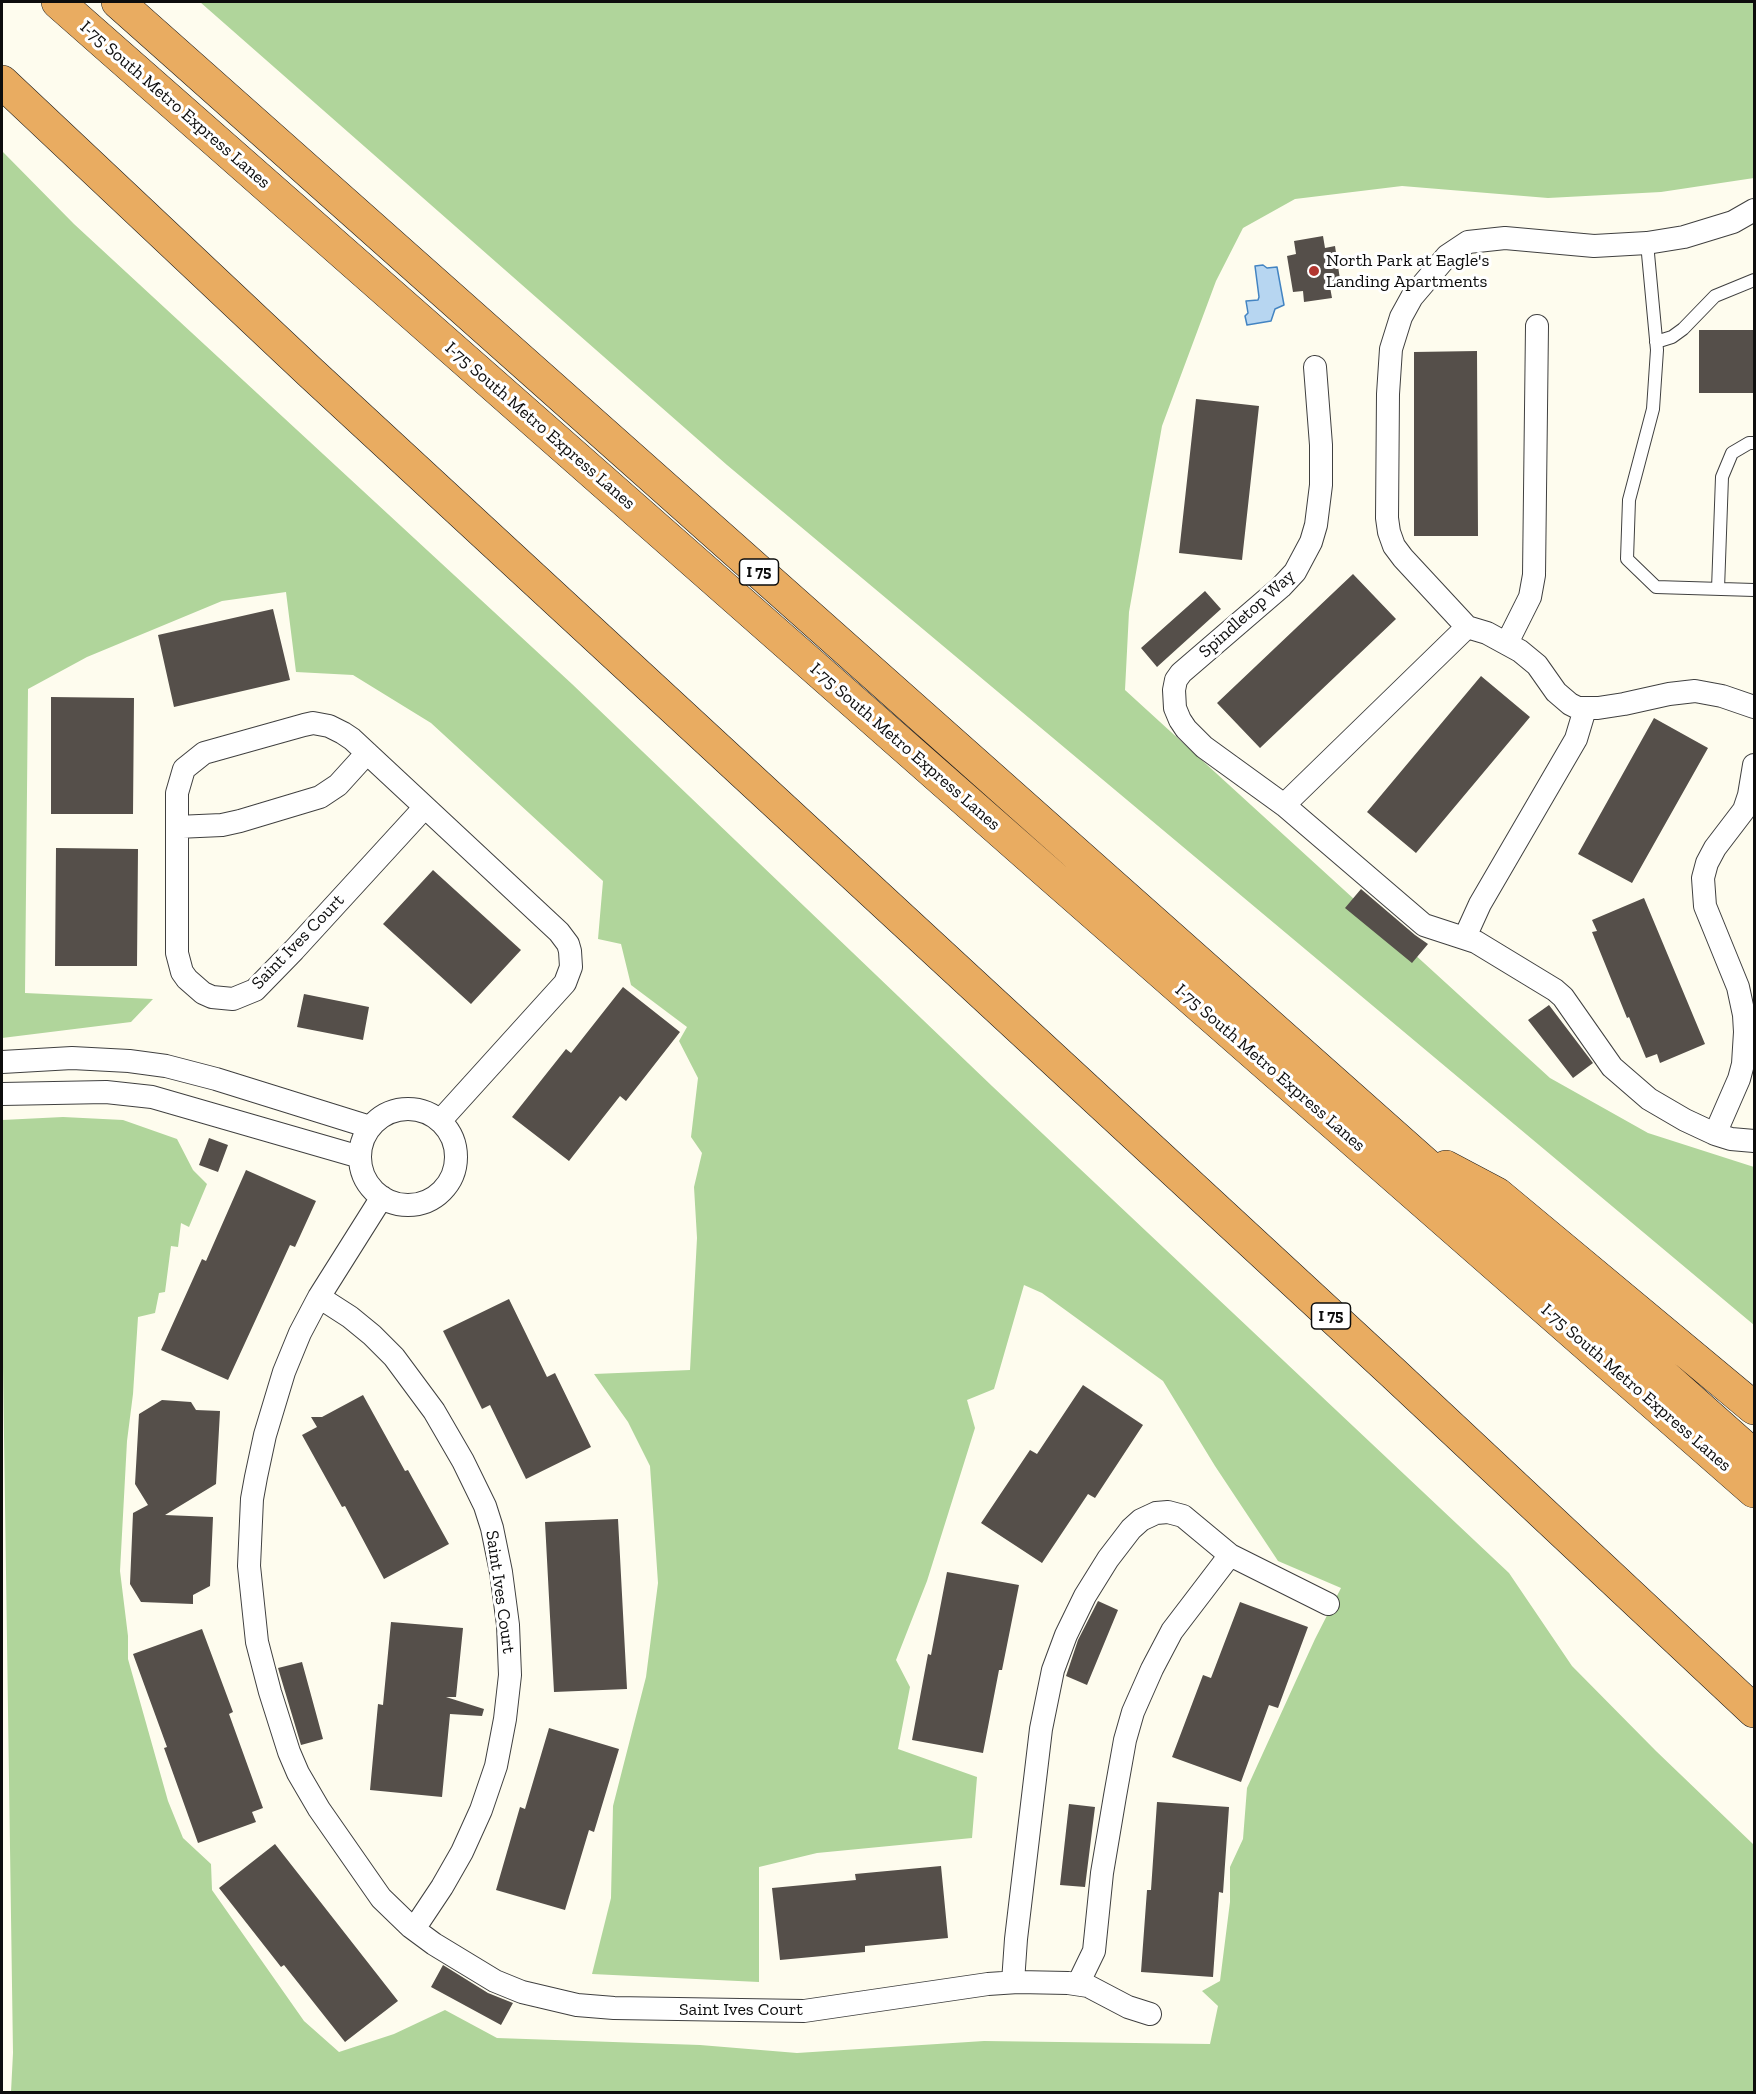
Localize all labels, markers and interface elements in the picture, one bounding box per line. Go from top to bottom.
street label: I-75 South Metro Express Lanes [75,16,275,194]
place label: North Park at Eagle's Landing Apartments [1326,250,1489,292]
marker: North Park at Eagle's Landing Apartments [1307,264,1321,278]
street label: I-75 South Metro Express Lanes [440,337,640,515]
road number: I 75 [740,559,778,585]
street label: Spindletop Way [1195,565,1299,663]
street label: I-75 South Metro Express Lanes [805,658,1005,836]
street label: Saint Ives Court [247,890,349,994]
street label: I-75 South Metro Express Lanes [1170,979,1370,1157]
street label: I-75 South Metro Express Lanes [1536,1299,1736,1477]
road number: I 75 [1312,1303,1350,1329]
street label: Saint Ives Court [481,1529,519,1655]
street label: Saint Ives Court [679,1999,803,2021]

